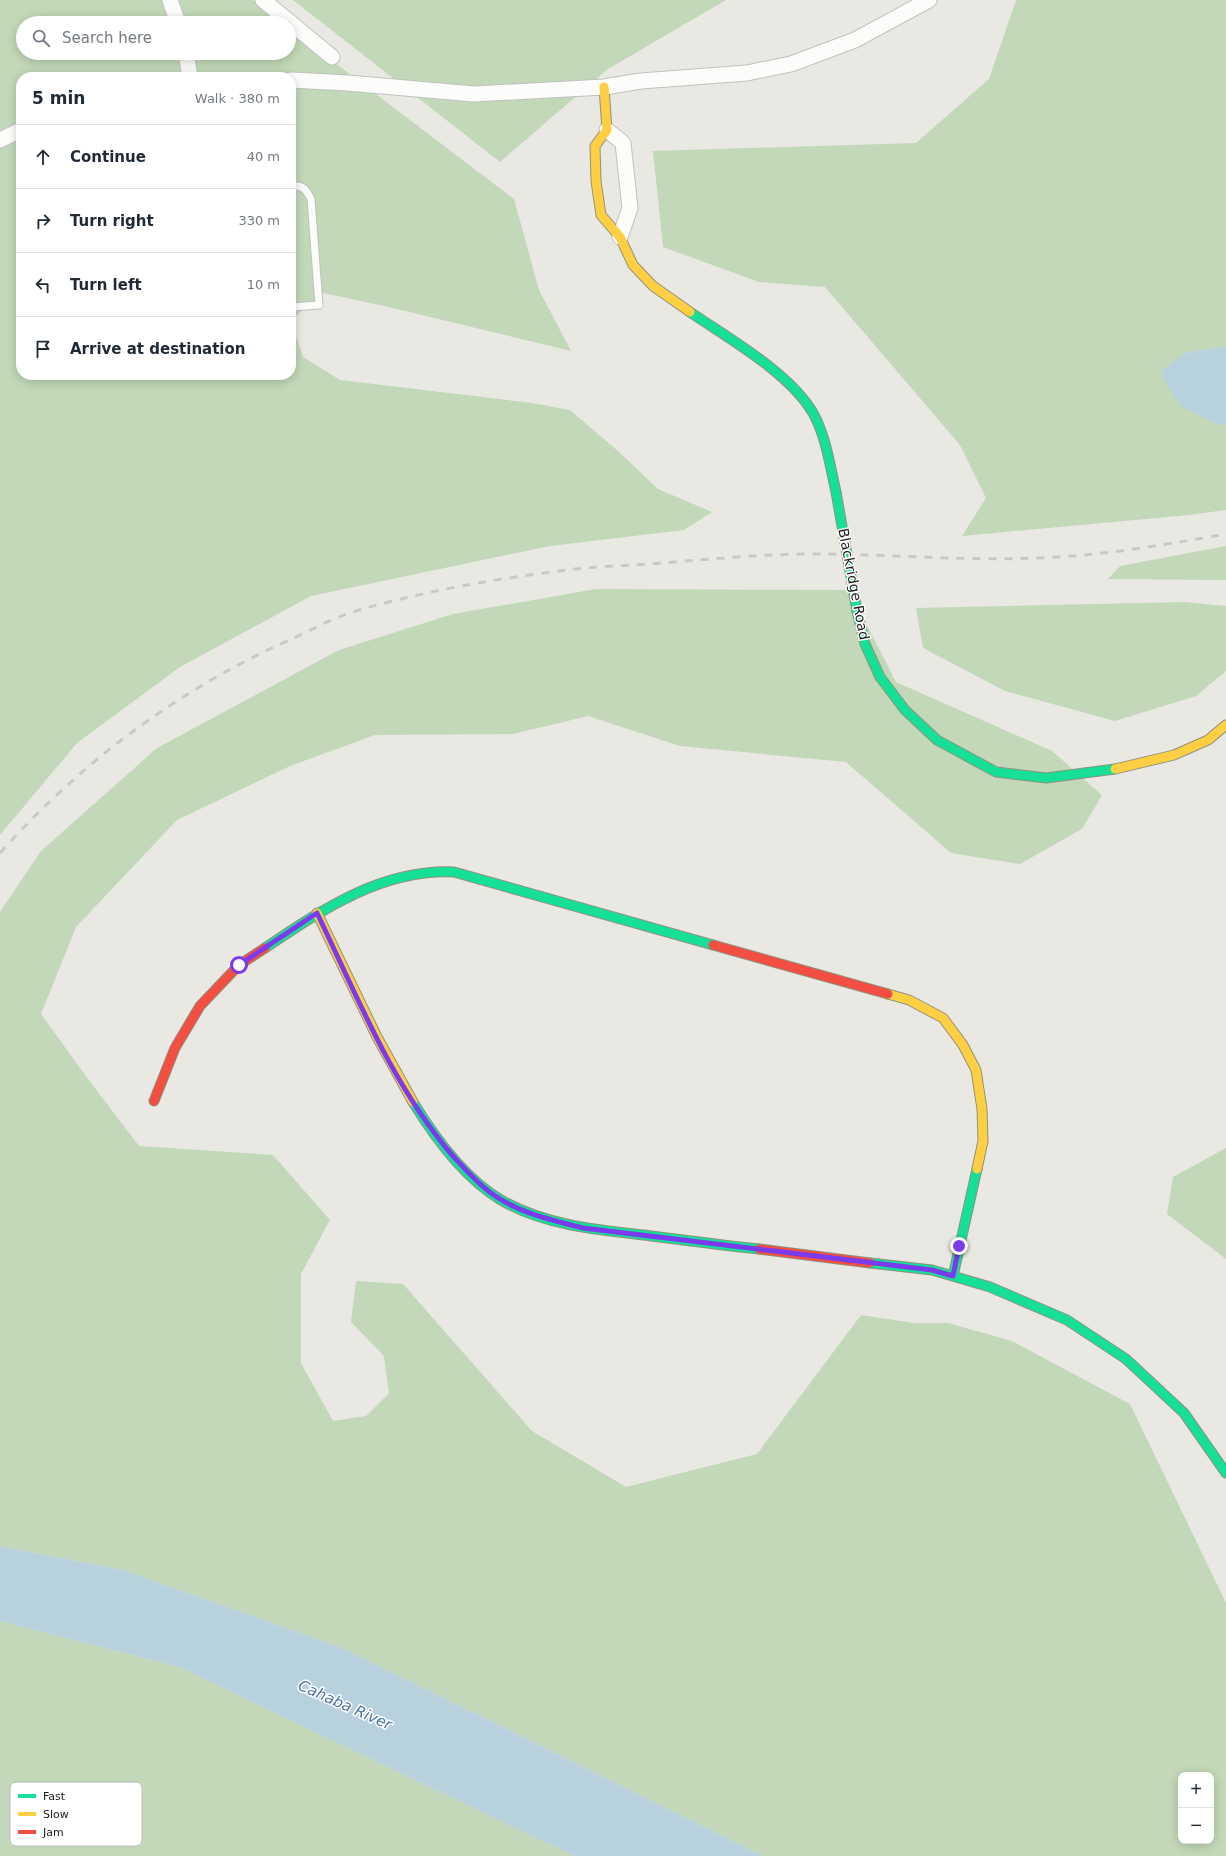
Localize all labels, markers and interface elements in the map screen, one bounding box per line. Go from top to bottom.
search box [16,16,296,60]
icon: search [30,27,52,49]
text: Search here [62,29,152,47]
text: 5 min [32,88,85,108]
text: Walk · 380 m [195,91,280,106]
icon: ahead [32,146,54,168]
text: Continue [70,148,146,166]
text: 40 m [247,149,280,164]
icon: right [32,210,54,232]
text: Turn right [70,212,154,230]
text: 330 m [238,213,280,228]
icon: left [32,274,54,296]
text: Turn left [70,276,142,294]
text: 10 m [247,277,280,292]
icon: arrive [32,338,54,360]
text: Arrive at destination [70,340,245,358]
street label: Blackridge Road [835,527,873,641]
route start [230,956,248,974]
route end [950,1237,968,1255]
water label: Cahaba River [295,1676,395,1734]
map controls [1178,1772,1214,1844]
button: + [1178,1772,1214,1808]
legend [10,1782,142,1846]
text: Fast [43,1790,66,1803]
text: Slow [43,1808,69,1821]
button: − [1178,1808,1214,1844]
text: Jam [42,1826,64,1839]

